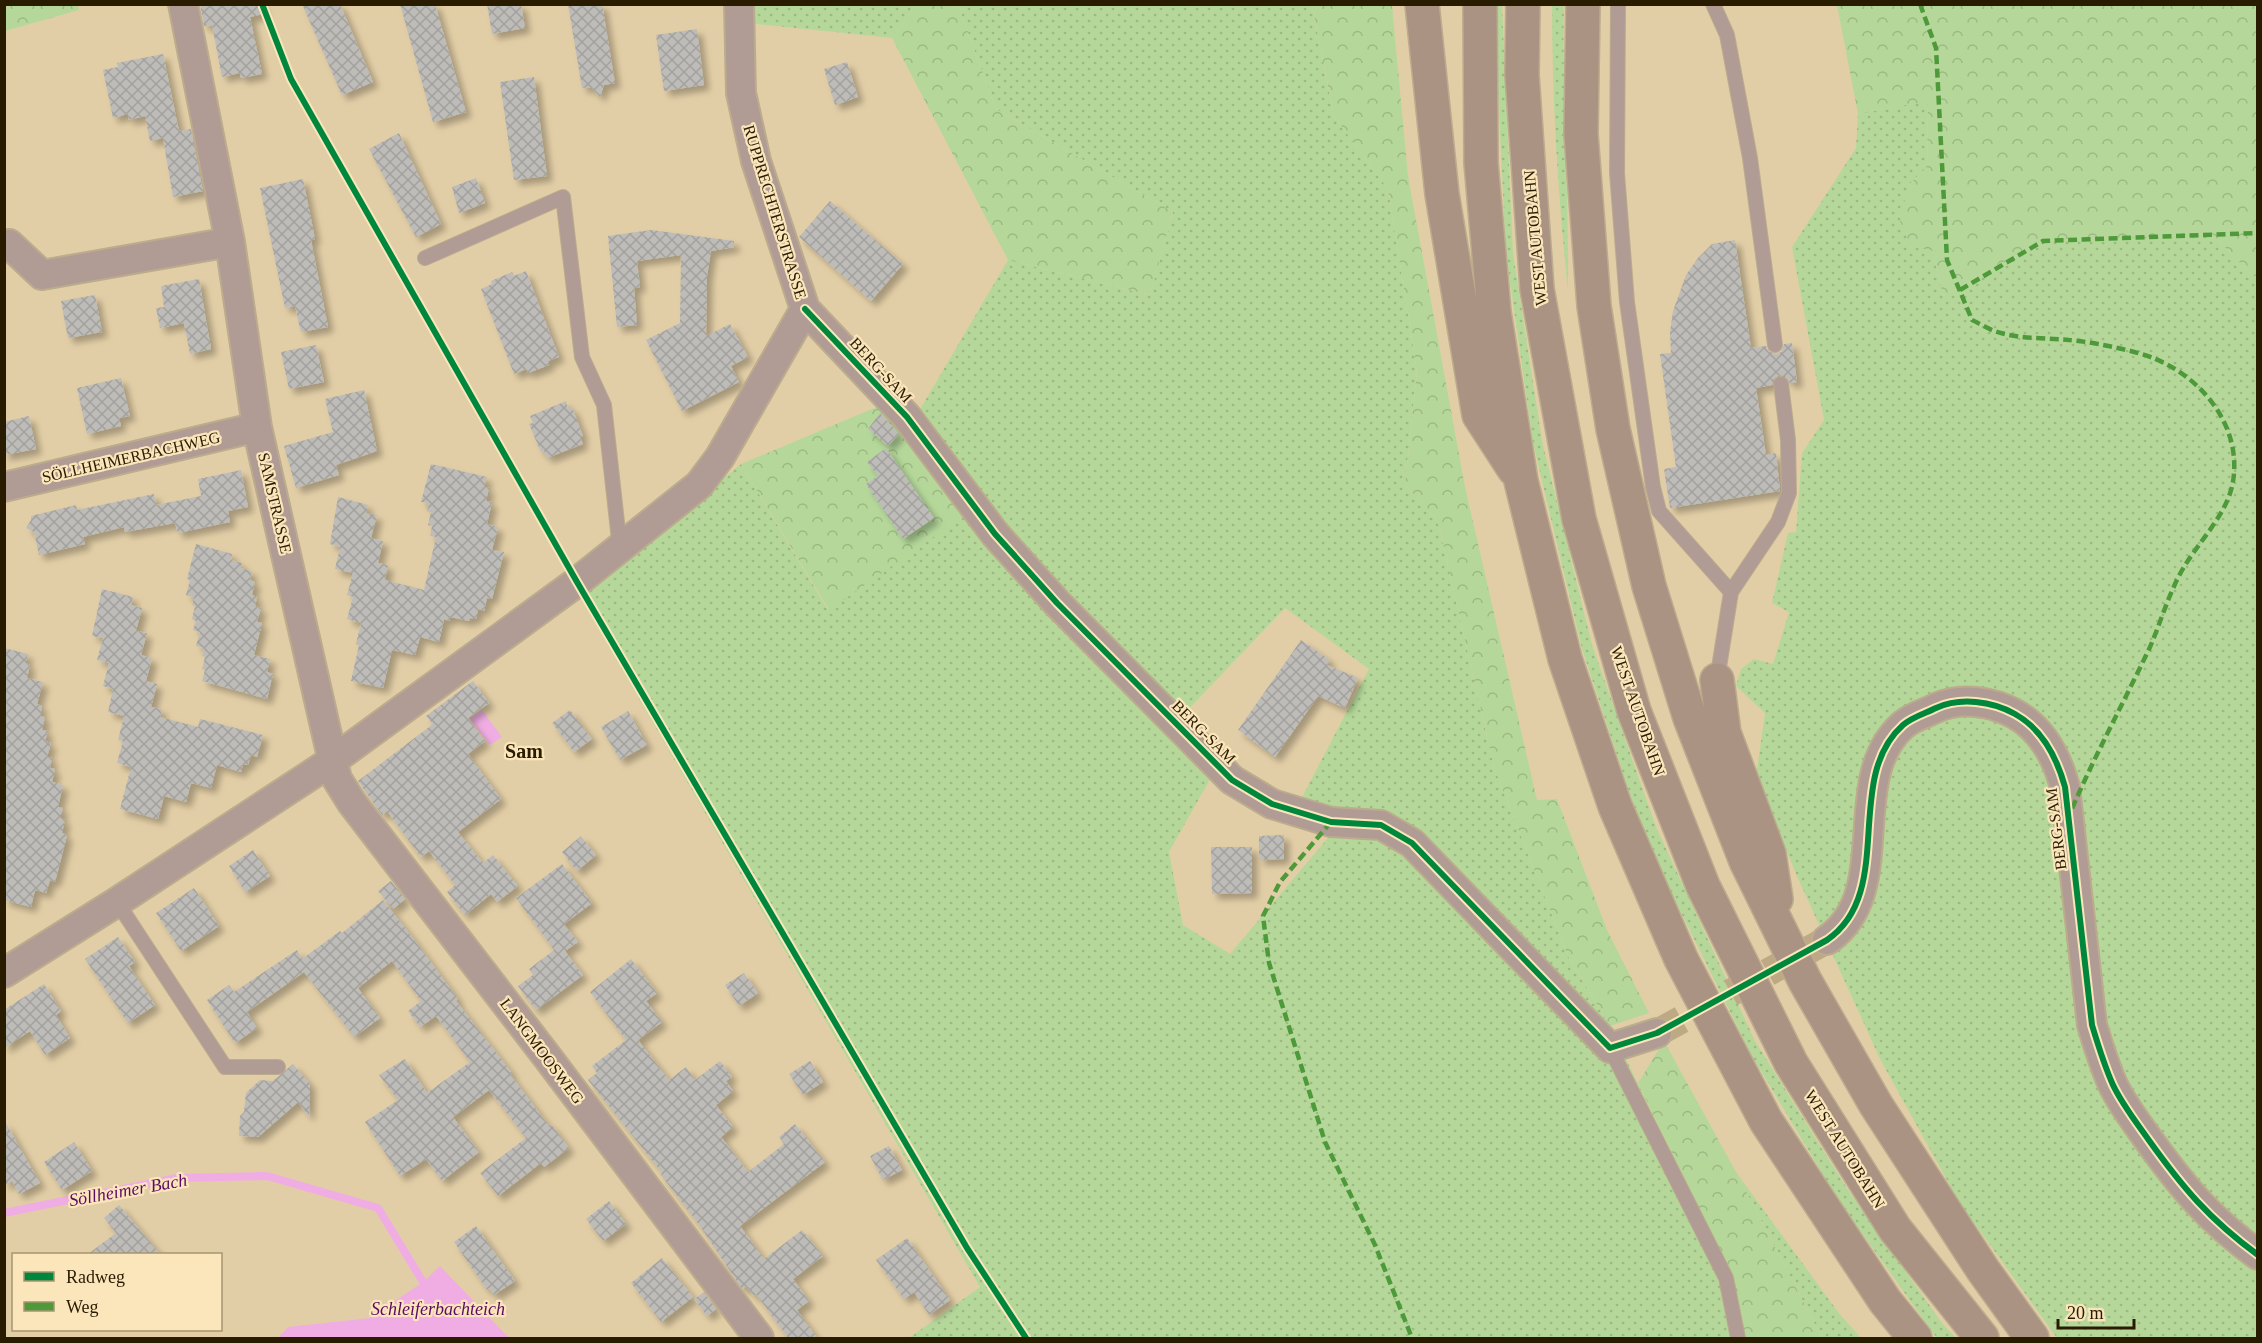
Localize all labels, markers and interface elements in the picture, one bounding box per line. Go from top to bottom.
street label: RUPPRECHTERSTRASSE [740,123,810,301]
street label: WEST AUTOBAHN [1521,169,1549,306]
street label: BERG-SAM [847,334,915,406]
street label: SÖLLHEIMERBACHWEG [40,428,222,486]
street label: SAMSTRASSE [255,451,295,555]
street label: WEST AUTOBAHN [1608,644,1668,778]
street label: BERG-SAM [1169,697,1239,767]
district label: Sam [505,740,543,762]
street label: BERG-SAM [2043,787,2069,871]
street label: LANGMOOSWEG [497,995,587,1107]
street label: WEST AUTOBAHN [1802,1087,1888,1211]
water label: Söllheimer Bach [67,1170,189,1210]
legend [12,1253,222,1331]
text: Radweg [66,1267,125,1287]
scale bar [2058,1292,2134,1330]
text: Weg [66,1297,99,1317]
water label: Schleiferbachteich [371,1299,505,1319]
text: 20 m [2067,1303,2104,1323]

